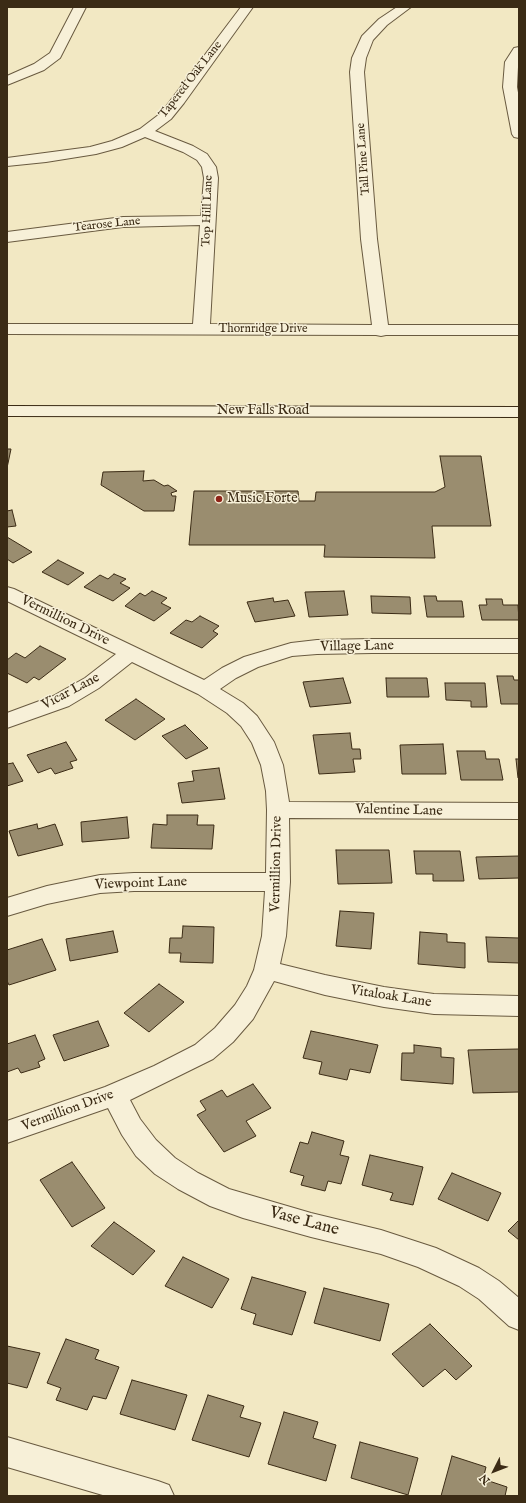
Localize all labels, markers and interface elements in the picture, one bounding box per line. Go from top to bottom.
street label: Tapered Oak Lane [156,39,226,121]
street label: Tall Pine Lane [354,122,374,196]
street label: Top Hill Lane [200,175,216,247]
street label: Tearose Lane [73,214,141,236]
street label: Thornridge Drive [219,323,307,337]
street label: New Falls Road [217,403,309,419]
place label: Music Forte [227,491,298,507]
marker: Music Forte [214,494,224,504]
street label: Vermillion Drive [18,592,112,650]
street label: Village Lane [320,638,394,656]
street label: Vicar Lane [39,670,103,714]
street label: Valentine Lane [355,802,443,820]
street label: Vermillion Drive [268,816,286,912]
street label: Viewpoint Lane [95,874,187,894]
street label: Vitaloak Lane [349,982,433,1012]
street label: Vermillion Drive [20,1087,116,1135]
street label: Vase Lane [267,1203,341,1241]
north arrow [474,1451,514,1491]
text: N [477,1471,493,1487]

